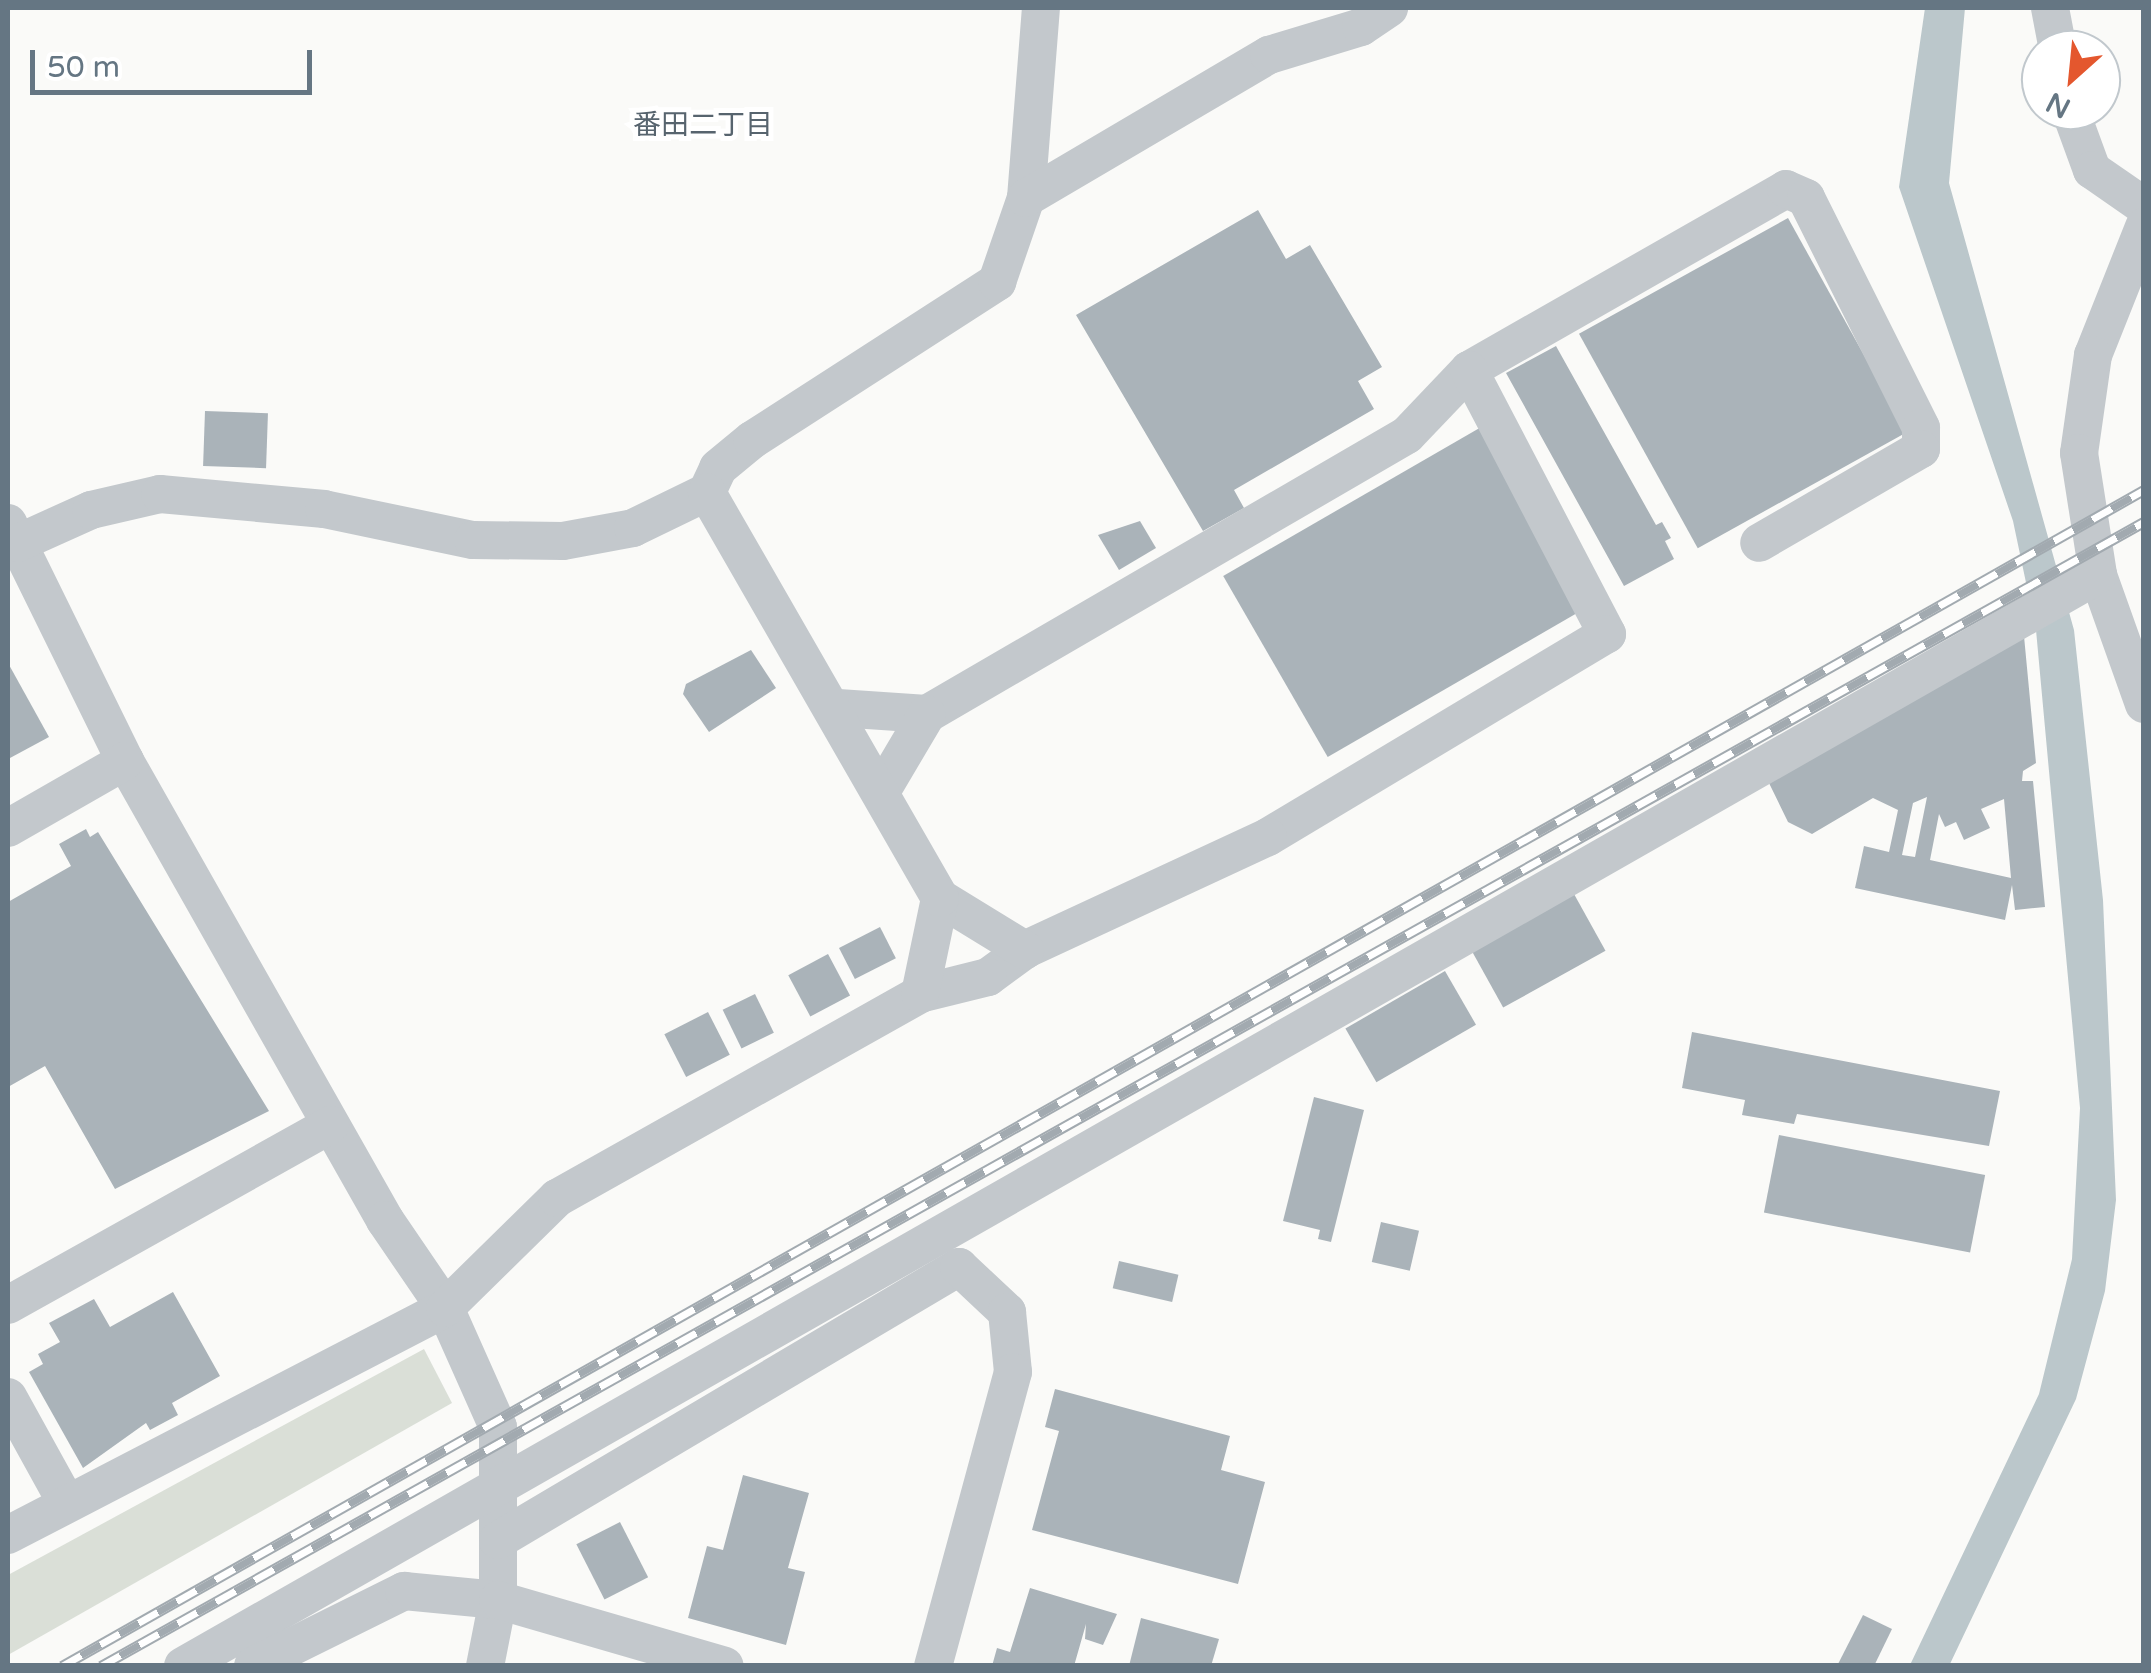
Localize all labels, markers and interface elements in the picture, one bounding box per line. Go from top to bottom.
scale bar [35,30,318,92]
north arrow [2021,30,2121,130]
text: 50 m [47,49,120,86]
text: N [2041,85,2076,125]
district label: 番田二丁目 [633,108,773,142]

